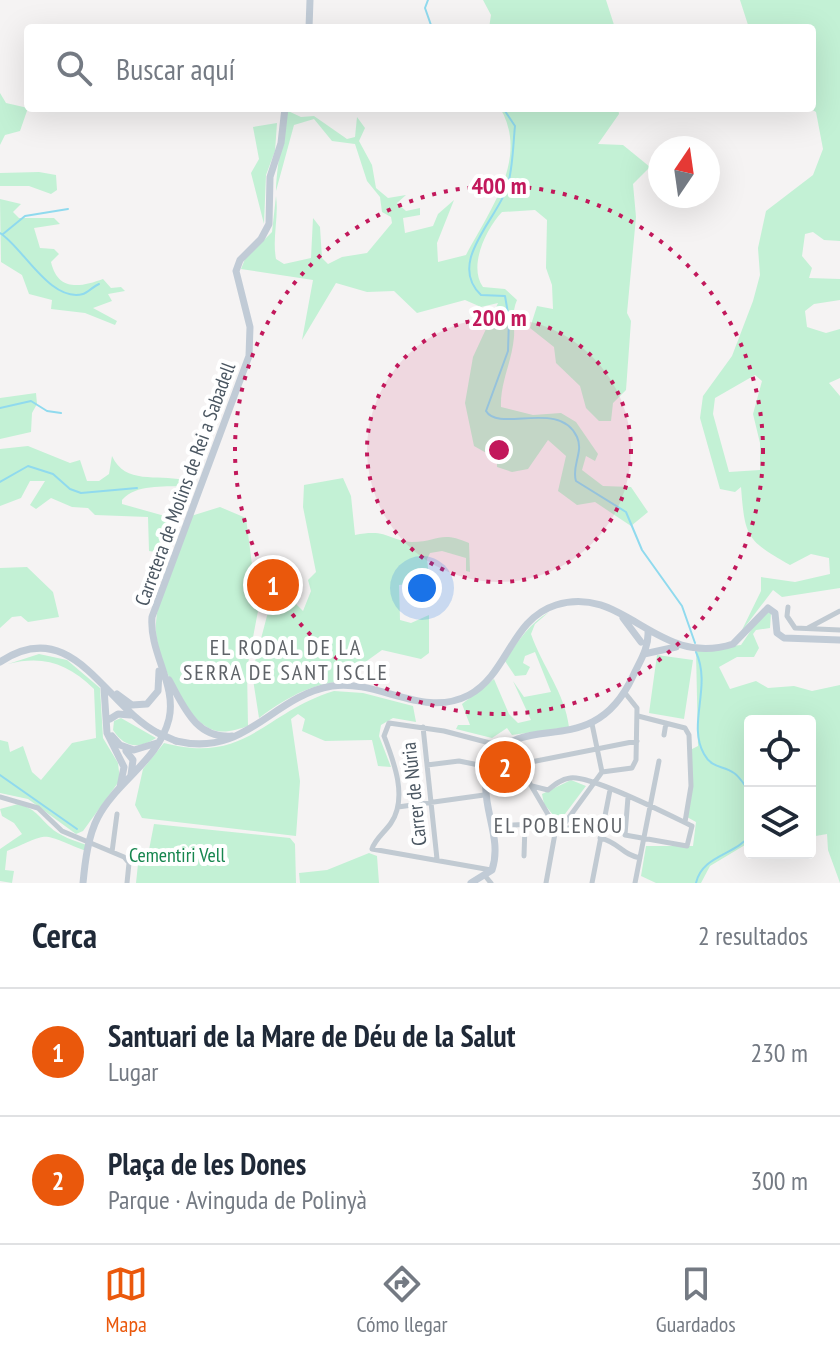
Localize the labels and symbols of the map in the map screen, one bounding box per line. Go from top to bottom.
north arrow [648,136,720,208]
text: 400 m [471,170,527,201]
text: 200 m [471,302,527,333]
street label: Carretera de Molins de Rei a Sabadell [129,358,241,609]
centre of rings [485,436,513,464]
pin: 1 [247,555,299,615]
your location [402,568,442,608]
district label: EL RODAL DE LA SERRA DE SANT ISCLE [183,633,389,686]
pin: 2 [479,737,531,797]
street label: Carrer de Núria [396,741,432,847]
district label: EL POBLENOU [494,811,624,839]
park label: Cementiri Vell [129,842,225,868]

